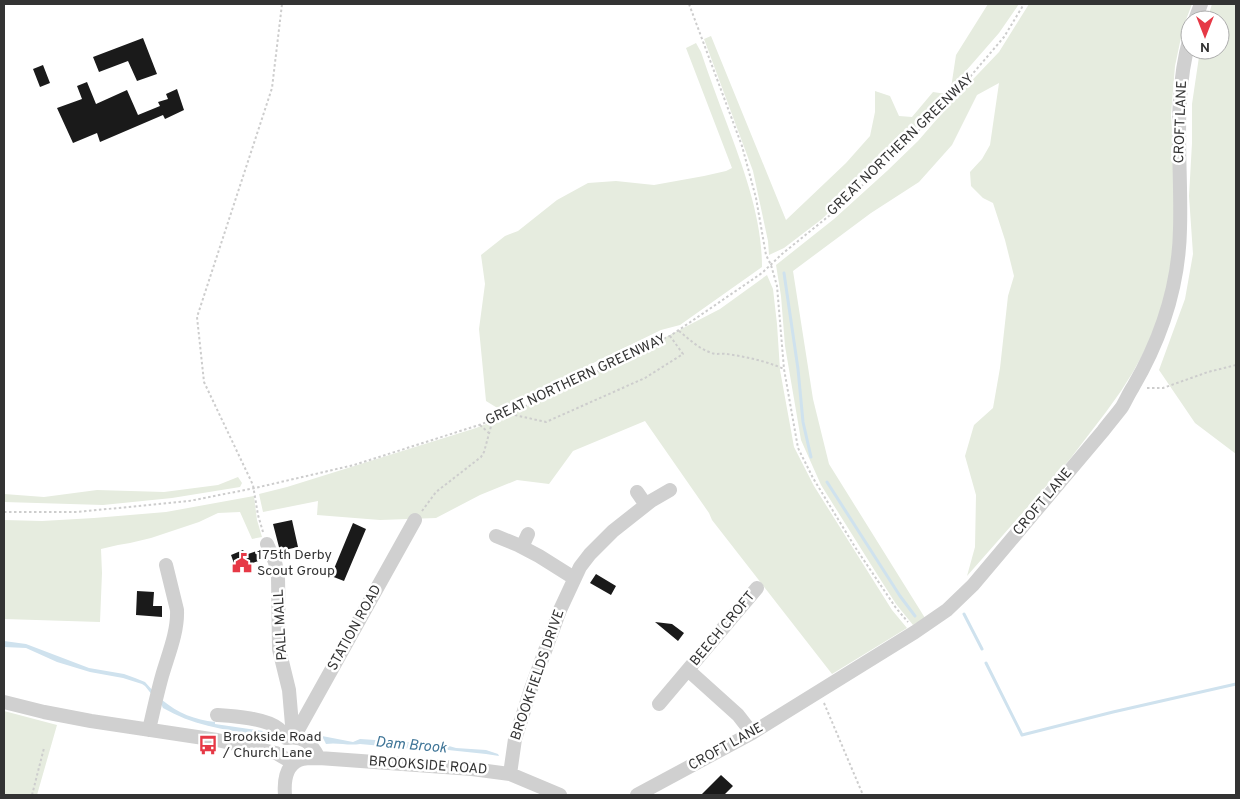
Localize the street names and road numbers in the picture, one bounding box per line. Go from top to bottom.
street label: GREAT NORTHERN GREENWAY [824,70,978,220]
street label: CROFT LANE [1171,80,1191,164]
street label: GREAT NORTHERN GREENWAY [483,331,669,429]
street label: CROFT LANE [1010,465,1076,539]
street label: STATION ROAD [324,582,386,674]
street label: BEECH CROFT [687,588,759,670]
street label: PALL MALL [271,589,291,661]
street label: BROOKFIELDS DRIVE [508,607,568,743]
street label: CROFT LANE [686,719,766,775]
street label: BROOKSIDE ROAD [368,753,488,779]

